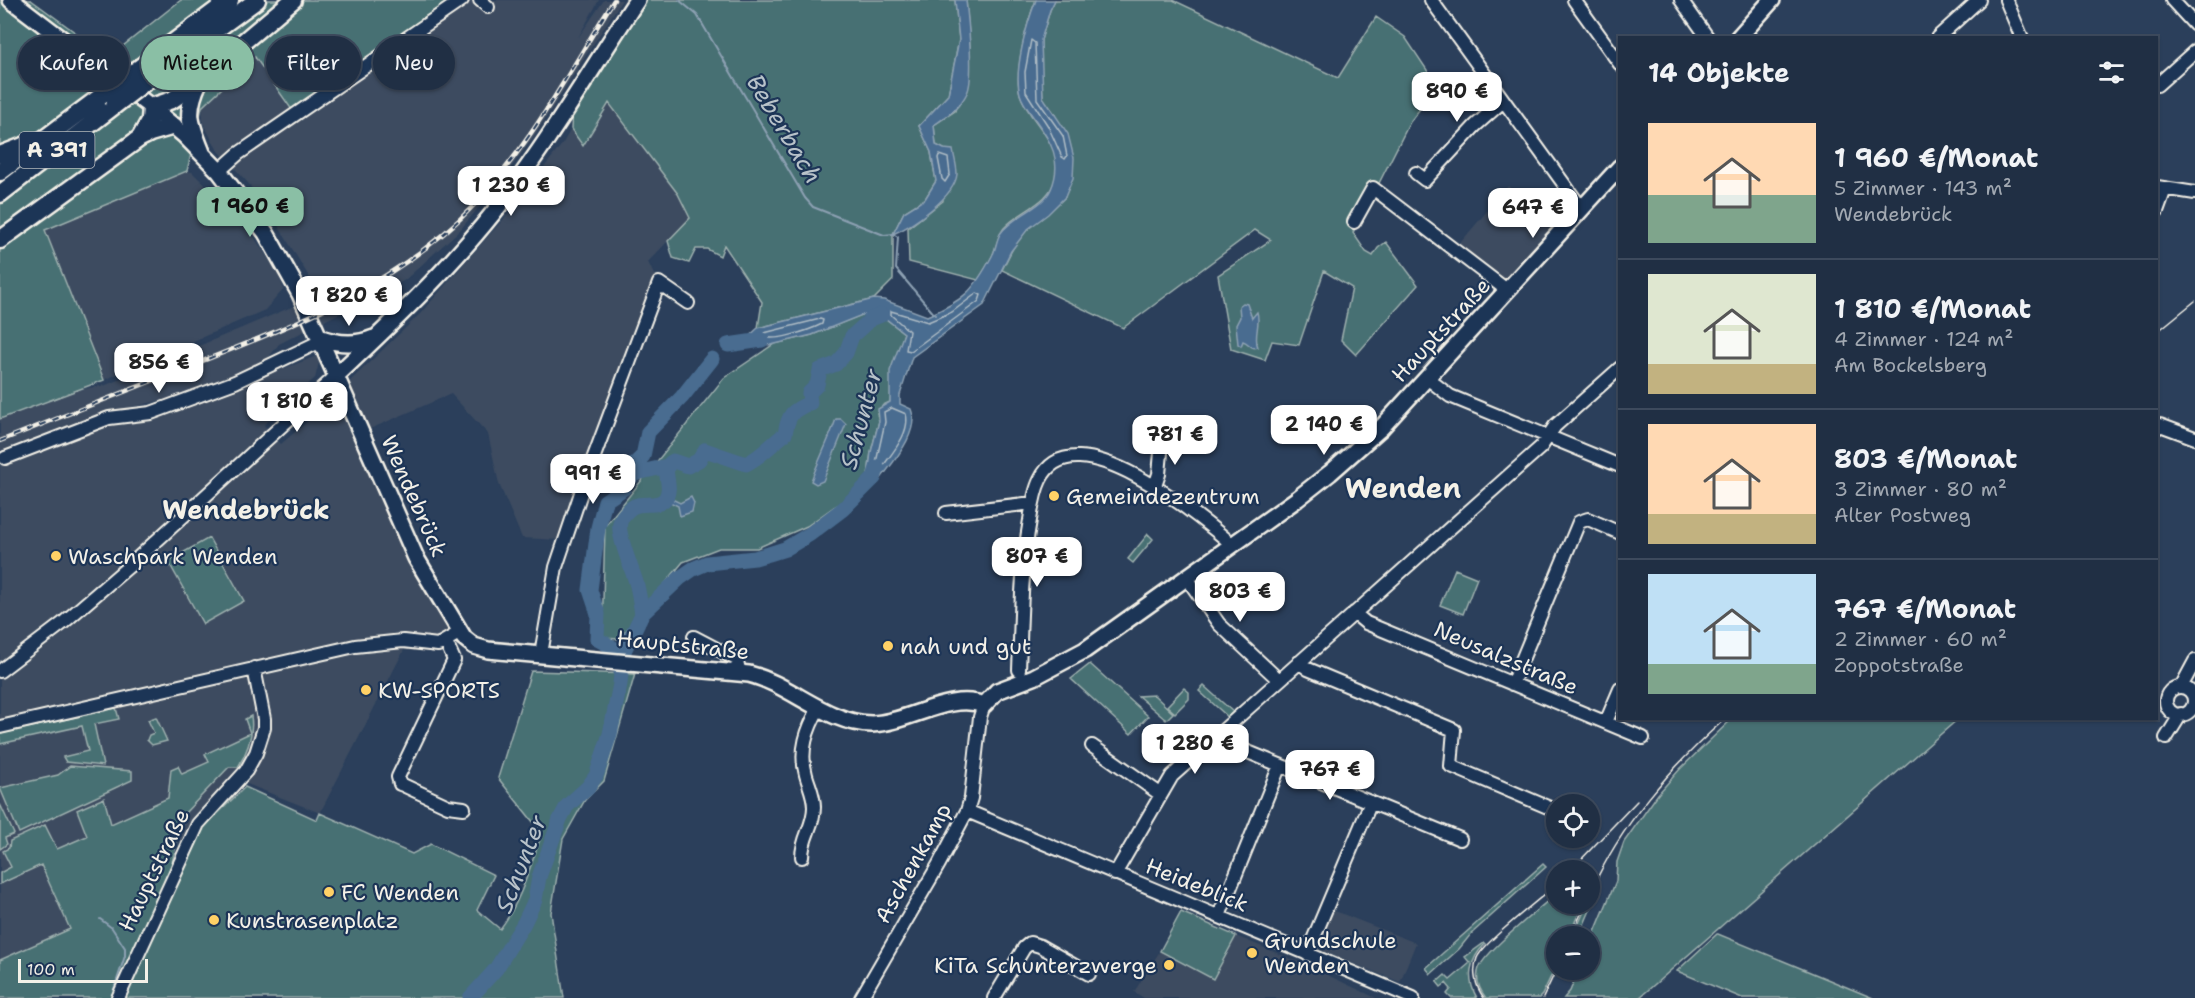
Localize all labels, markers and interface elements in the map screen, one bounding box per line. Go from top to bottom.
chip: Kaufen [18,36,129,90]
chip: Mieten [141,36,254,90]
chip: Filter [266,36,361,90]
chip: Neu [373,36,455,90]
text: 14 Objekte [1648,55,1790,90]
icon: filters [2095,56,2128,89]
water label: Beberbach [739,68,829,190]
pin: 890 € [1415,72,1499,123]
text: 890 € [1426,78,1488,104]
road number: A 391 [20,132,94,168]
text: 1 960 €/Monat [1834,140,2039,175]
icon: home [1696,147,1768,219]
pin: 1 230 € [456,166,566,217]
text: 1 230 € [472,172,550,198]
text: 5 Zimmer · 143 m² [1834,175,2012,201]
pin: 1 960 € [195,187,305,238]
pin: 647 € [1491,188,1575,239]
text: 1 960 € [211,193,289,219]
text: 647 € [1502,194,1564,220]
text: Wendebrück [1834,201,1953,227]
street label: Hauptstraße [1385,271,1497,389]
pin: 1 820 € [294,276,404,327]
text: 1 820 € [310,282,388,308]
text: 1 810 €/Monat [1834,291,2031,326]
icon: home [1696,298,1768,370]
text: 4 Zimmer · 124 m² [1834,326,2014,352]
pin: 856 € [117,343,201,394]
text: 856 € [128,349,190,375]
text: Am Bockelsberg [1834,352,1987,378]
water label: Schunter [832,365,890,473]
pin: 1 810 € [242,382,352,433]
text: 1 810 € [261,388,333,414]
pin: 2 140 € [1269,405,1379,456]
text: 2 140 € [1285,411,1363,437]
pin: 781 € [1133,415,1217,466]
text: 781 € [1146,421,1204,447]
street label: Wendebrück [374,431,454,561]
text: 803 €/Monat [1834,441,2017,476]
icon: home [1696,448,1768,520]
pin: 991 € [551,454,635,505]
text: 991 € [564,460,622,486]
district label: Wenden [1345,469,1461,507]
text: 3 Zimmer · 80 m² [1834,476,2007,502]
place label: Gemeindezentrum [1066,482,1260,511]
marker: Gemeindezentrum [1047,489,1061,503]
district label: Wendebrück [162,492,330,527]
text: Alter Postweg [1834,502,1971,528]
pin: 807 € [995,537,1079,588]
place label: Waschpark Wenden [68,542,278,571]
text: 807 € [1006,543,1068,569]
marker: Waschpark Wenden [49,549,63,563]
pin: 803 € [1198,572,1282,623]
text: 803 € [1209,578,1271,604]
text: 767 €/Monat [1834,591,2016,626]
icon: home [1696,598,1768,670]
street label: Neusalzstraße [1429,615,1583,701]
street label: Hauptstraße [615,624,751,666]
text: 2 Zimmer · 60 m² [1834,626,2007,652]
place label: nah und gut [900,632,1031,661]
marker: nah und gut [881,639,895,653]
text: Zoppotstraße [1834,652,1964,678]
place label: KW-SPORTS [378,676,500,705]
marker: KW-SPORTS [359,683,373,697]
pin: 1 280 € [1140,724,1250,775]
text: 1 280 € [1156,730,1234,756]
pin: 767 € [1288,750,1372,801]
text: 767 € [1299,756,1361,782]
map controls [1546,794,1600,980]
button: locate [1546,794,1600,848]
street label: Aschenkamp [868,798,958,928]
street label: Hauptstraße [112,804,196,936]
water label: Schunter [488,810,555,918]
street label: Heideblick [1141,851,1253,919]
button: + [1546,860,1600,914]
place label: FC Wenden [341,878,459,907]
marker: FC Wenden [322,885,336,899]
place label: Kunstrasenplatz [226,906,399,935]
marker: Kunstrasenplatz [207,913,221,927]
place label: Grundschule Wenden [1264,926,1397,980]
button: − [1546,926,1600,980]
marker: Grundschule Wenden [1245,946,1259,960]
place label: KiTa Schunterzwerge [934,951,1157,980]
scale bar [18,956,148,984]
marker: KiTa Schunterzwerge [1162,958,1176,972]
text: 100 m [27,959,75,980]

